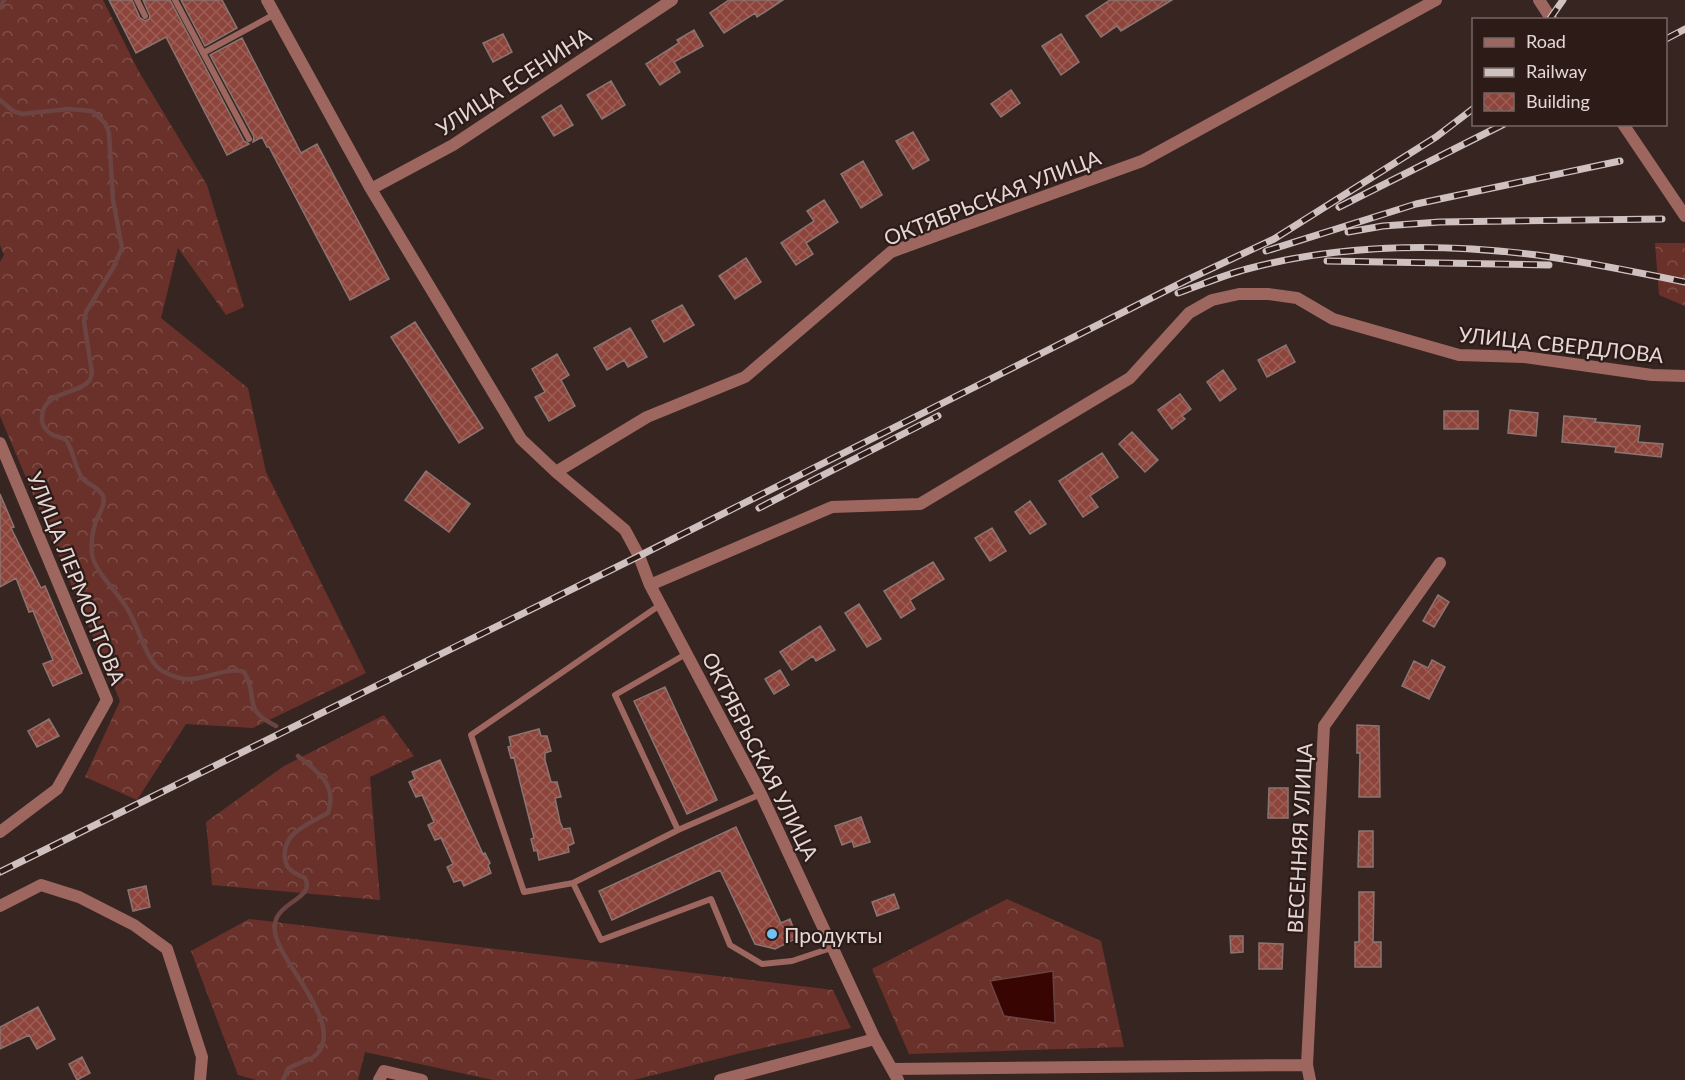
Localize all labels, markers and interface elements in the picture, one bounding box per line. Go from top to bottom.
legend [1472,18,1667,126]
street label: УЛИЦА ЕСЕНИНА [431,21,596,140]
text: Road [1526,30,1566,52]
text: Railway [1526,60,1587,82]
text: Building [1526,90,1590,112]
street label: ОКТЯБРЬСКАЯ УЛИЦА [880,144,1105,250]
street label: УЛИЦА СВЕРДЛОВА [1457,321,1666,367]
street label: УЛИЦА ЛЕРМОНТОВА [23,468,132,689]
street label: ОКТЯБРЬСКАЯ УЛИЦА [698,648,825,865]
street label: ВЕСЕННЯЯ УЛИЦА [1282,741,1317,934]
place label: Продукты [784,922,883,947]
marker: Продукты [765,927,779,941]

